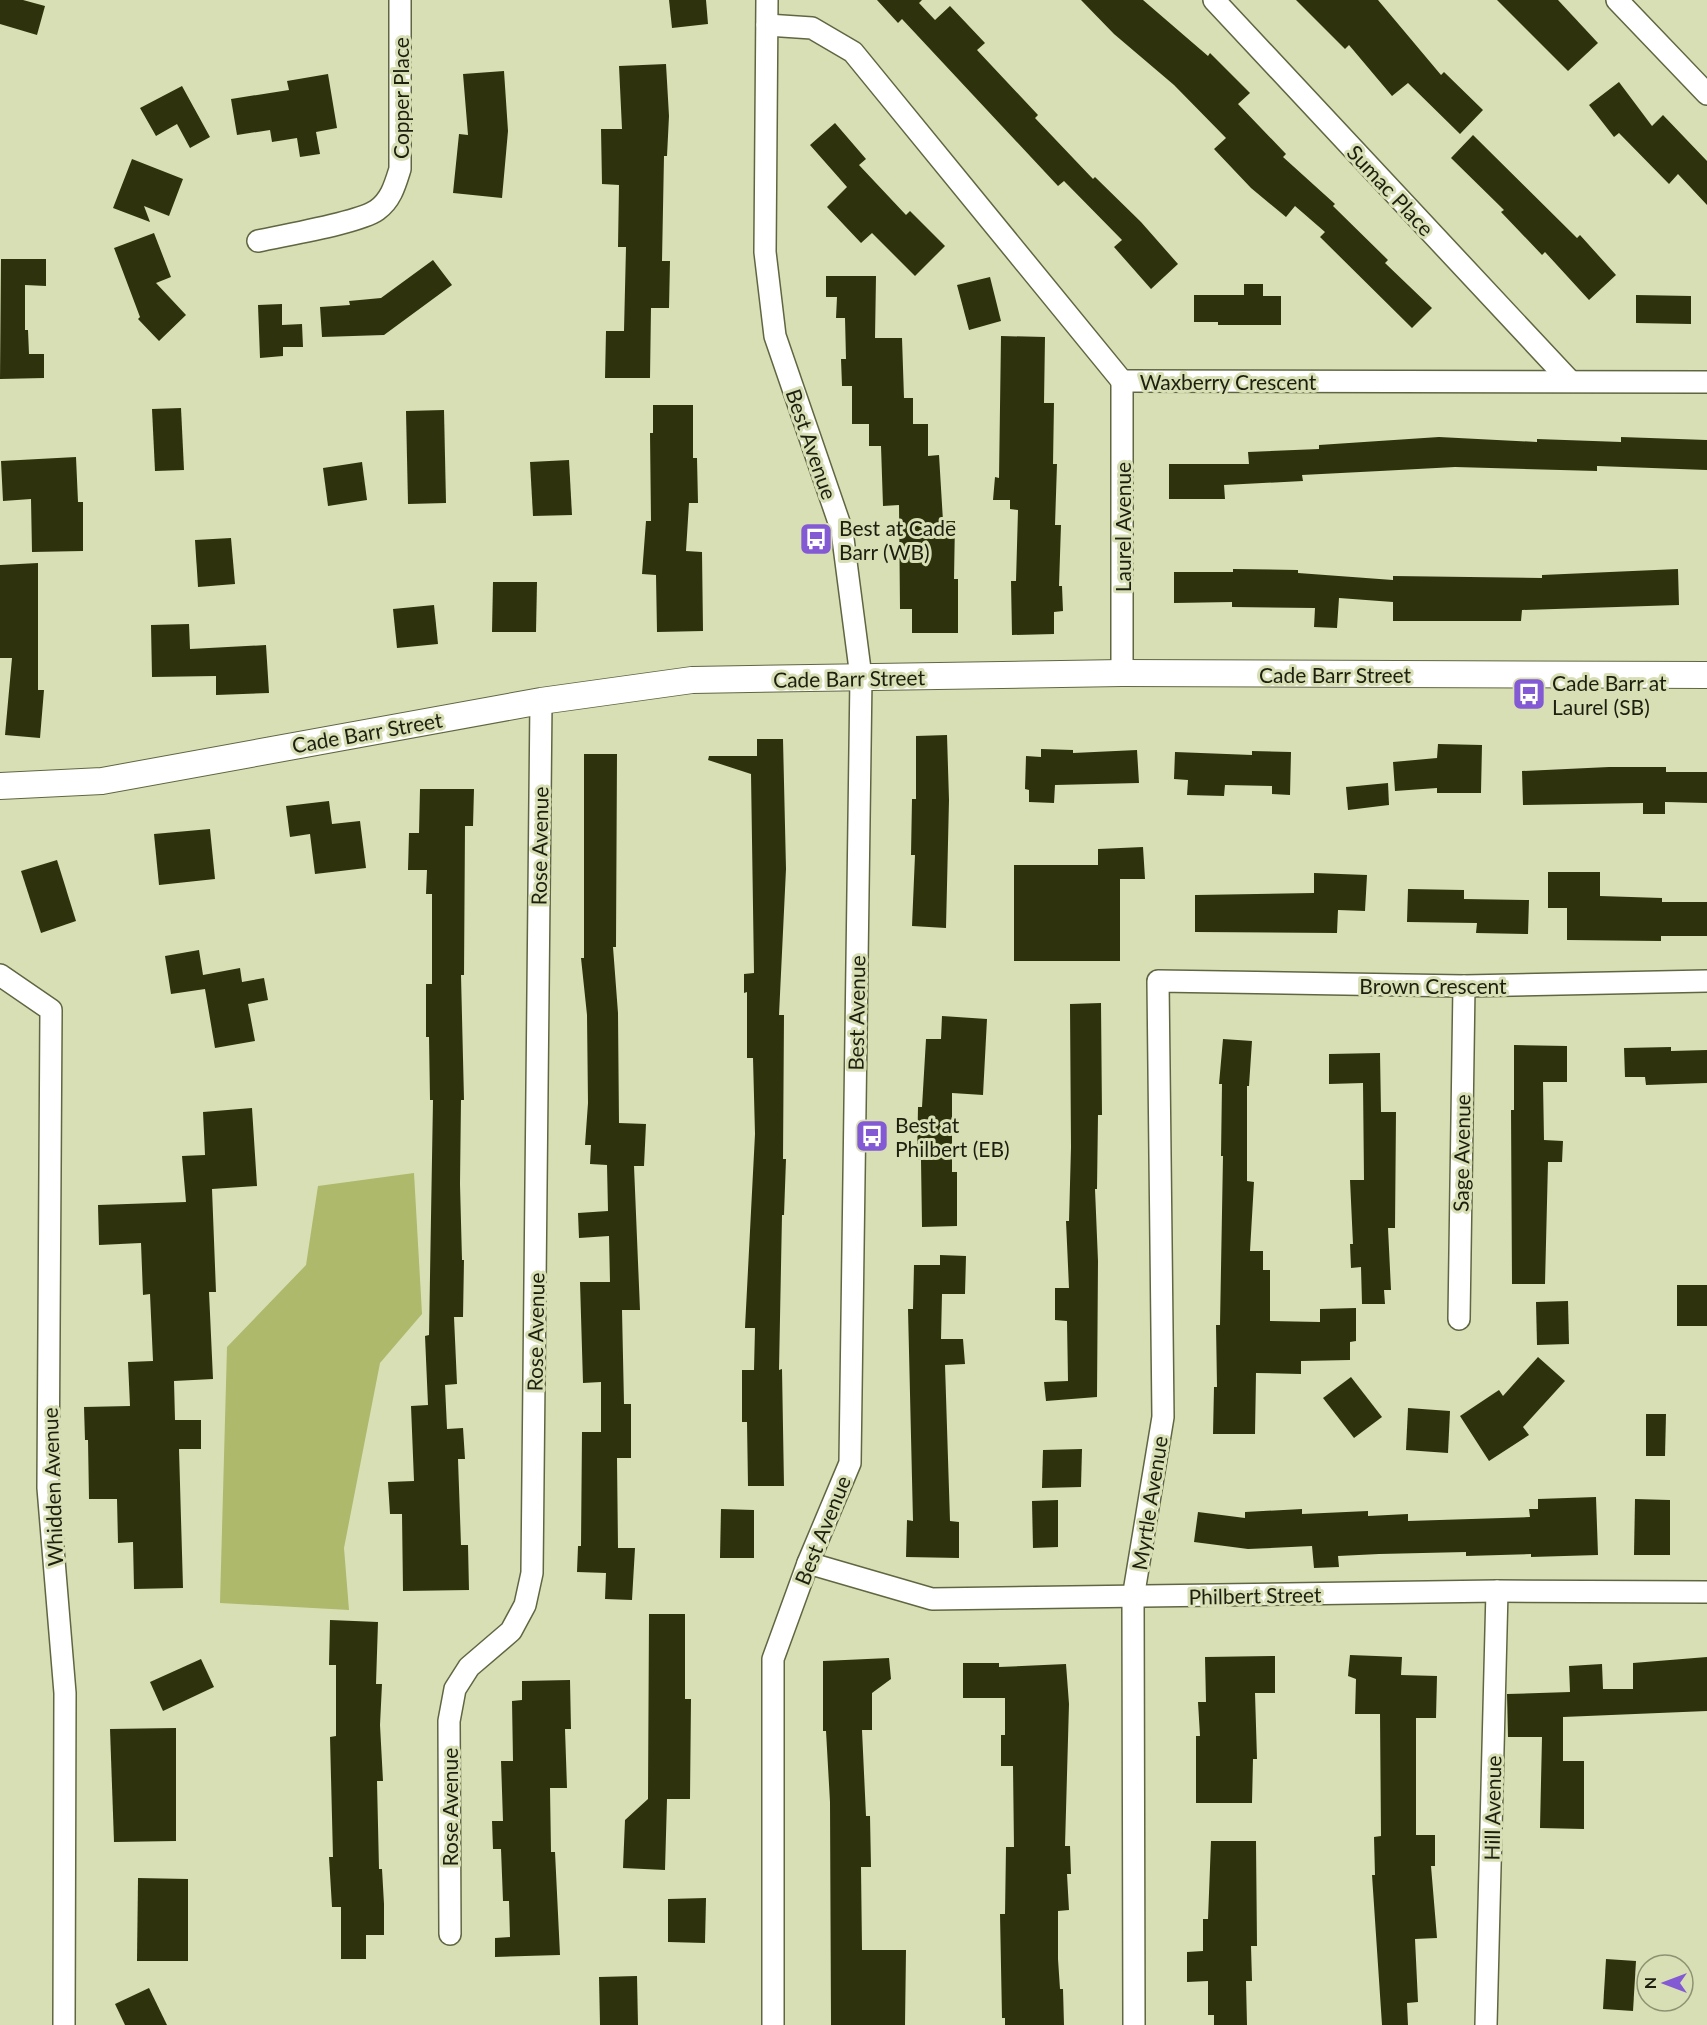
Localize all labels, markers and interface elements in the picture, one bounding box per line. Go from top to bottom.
street label: Copper Place [388,37,413,159]
street label: Sumac Place [1343,139,1439,241]
street label: Waxberry Crescent [1140,369,1317,394]
street label: Best Avenue [781,385,843,503]
street label: Laurel Avenue [1110,462,1135,592]
place label: Best at Cade Barr (WB) [839,515,956,564]
bus stop icon: Best at Cade Barr (WB) [798,521,834,557]
street label: Cade Barr Street [1259,662,1411,687]
street label: Cade Barr Street [773,664,926,692]
place label: Cade Barr at Laurel (SB) [1552,670,1667,719]
bus stop icon: Cade Barr at Laurel (SB) [1511,676,1547,712]
street label: Cade Barr Street [290,706,444,758]
street label: Rose Avenue [525,786,553,906]
street label: Best Avenue [842,955,870,1071]
street label: Brown Crescent [1359,973,1507,998]
street label: Sage Avenue [1447,1094,1475,1212]
place label: Best at Philbert (EB) [895,1112,1010,1161]
bus stop icon: Best at Philbert (EB) [854,1118,890,1154]
street label: Rose Avenue [521,1272,549,1392]
street label: Whidden Avenue [37,1407,67,1567]
street label: Myrtle Avenue [1126,1434,1172,1572]
street label: Best Avenue [789,1472,855,1588]
street label: Philbert Street [1188,1581,1322,1609]
street label: Rose Avenue [437,1748,462,1866]
street label: Hill Avenue [1479,1755,1505,1861]
north arrow [1635,1953,1695,2013]
text: N [1640,1977,1659,1989]

